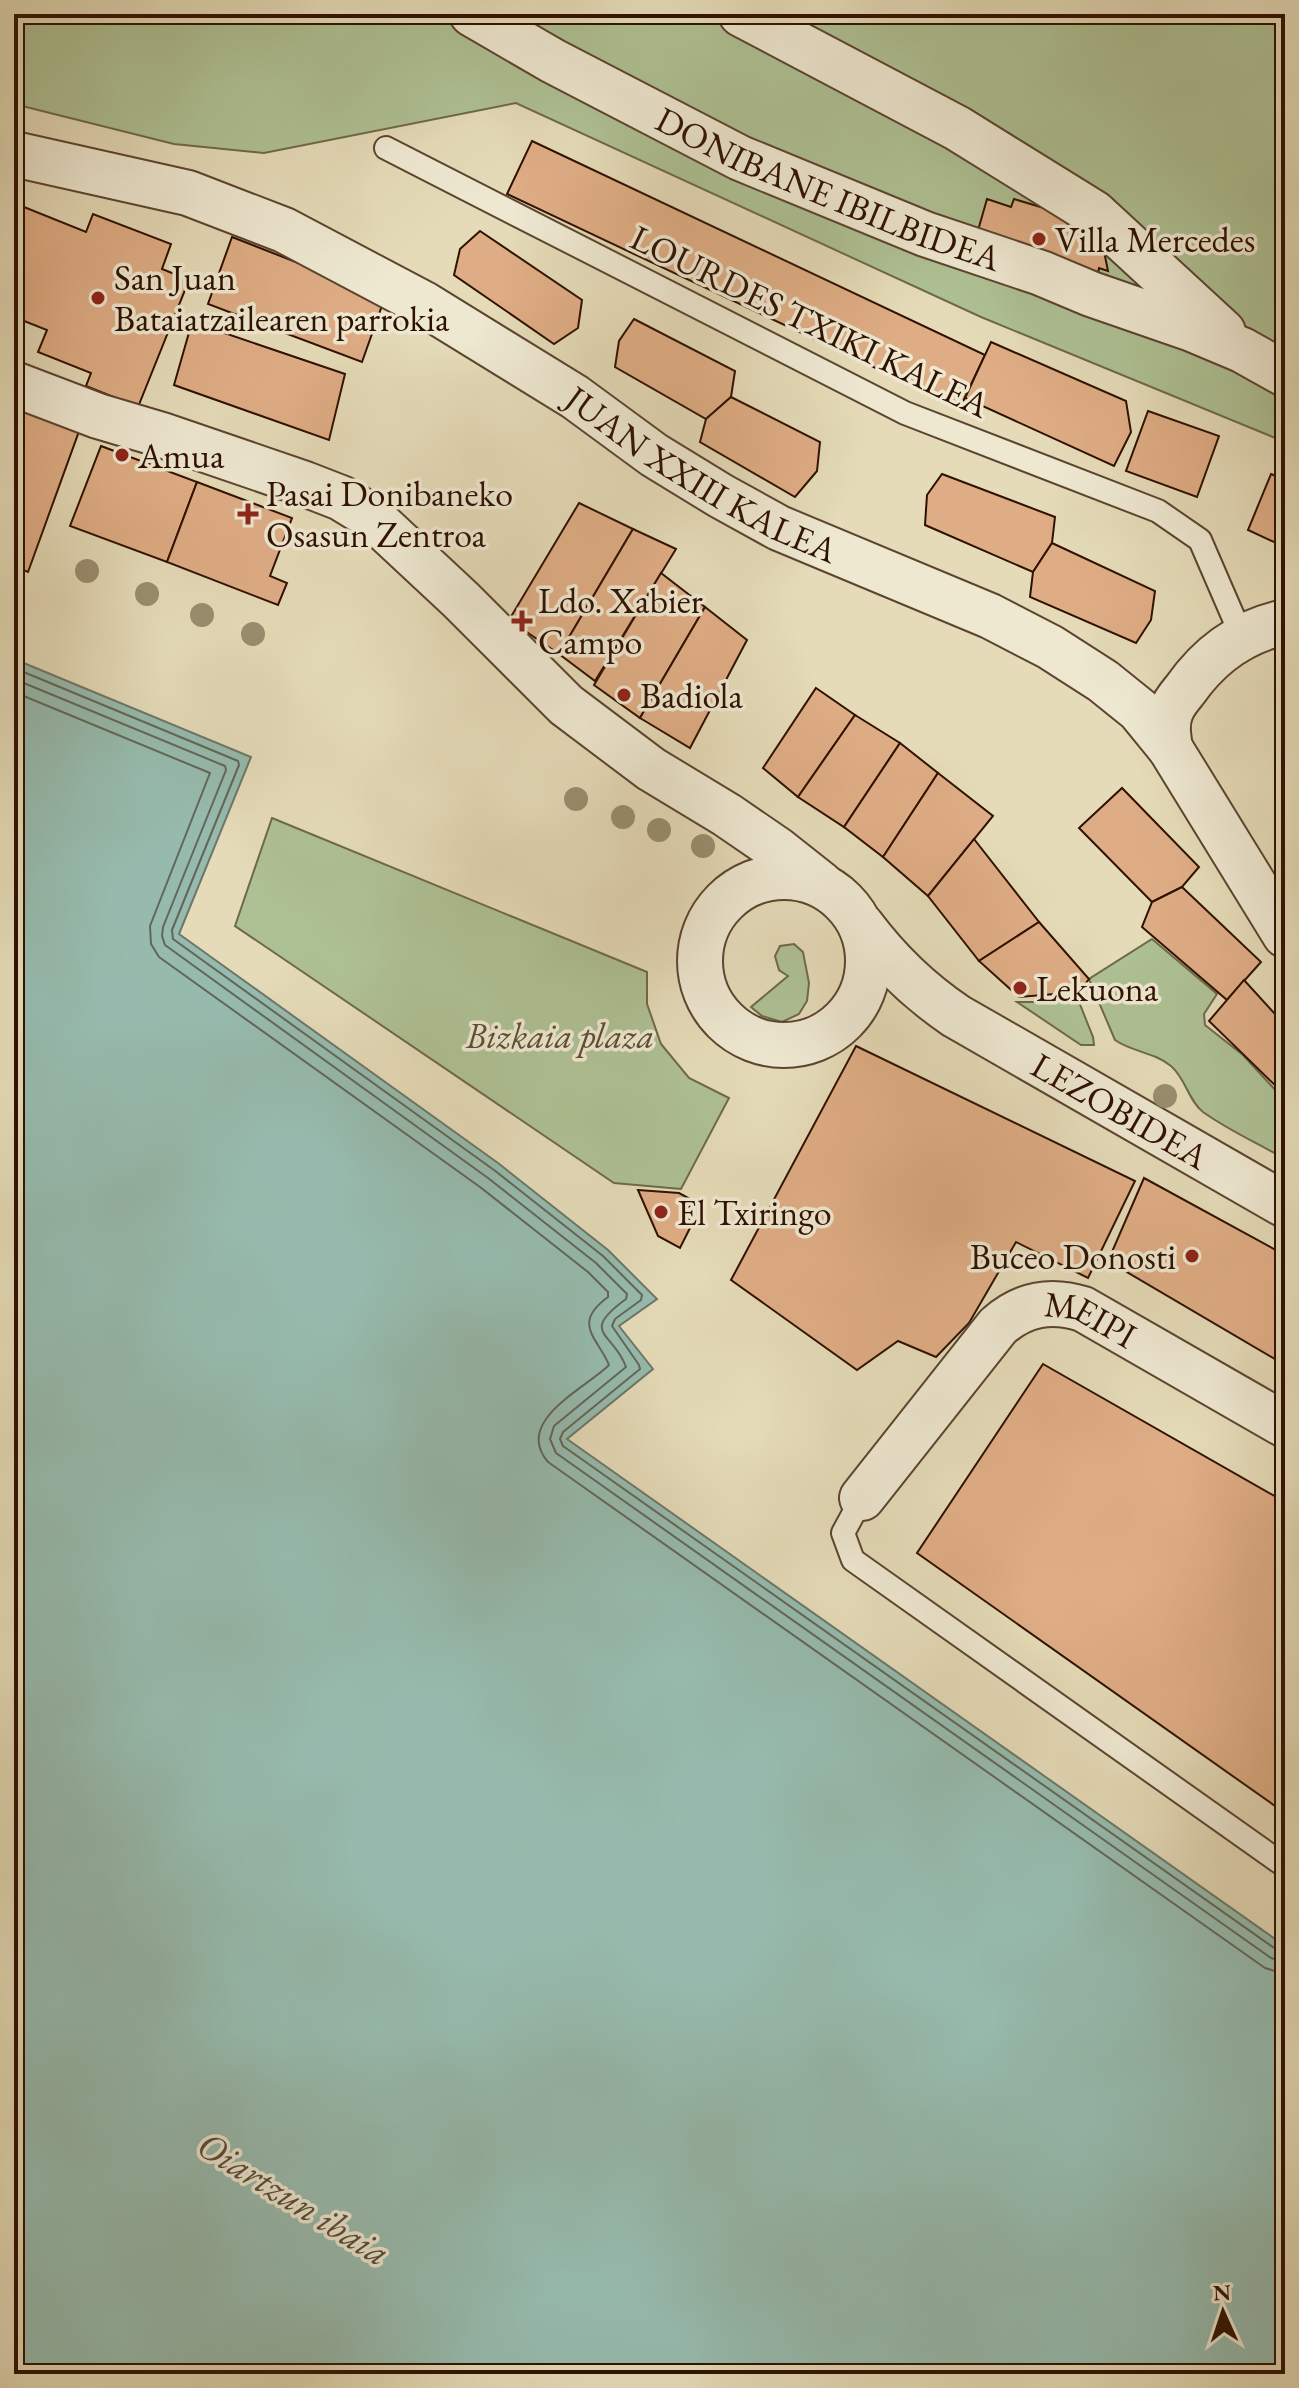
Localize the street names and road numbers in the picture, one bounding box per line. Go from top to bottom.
street label: DONIBANE IBILBIDEA [648,95,1008,282]
street label: LOURDES TXIKI KALEA [623,214,998,429]
street label: JUAN XXIII KALEA [554,373,846,574]
street label: LEZOBIDEA [1023,1041,1218,1180]
street label: MEIPI [1043,1280,1145,1358]

